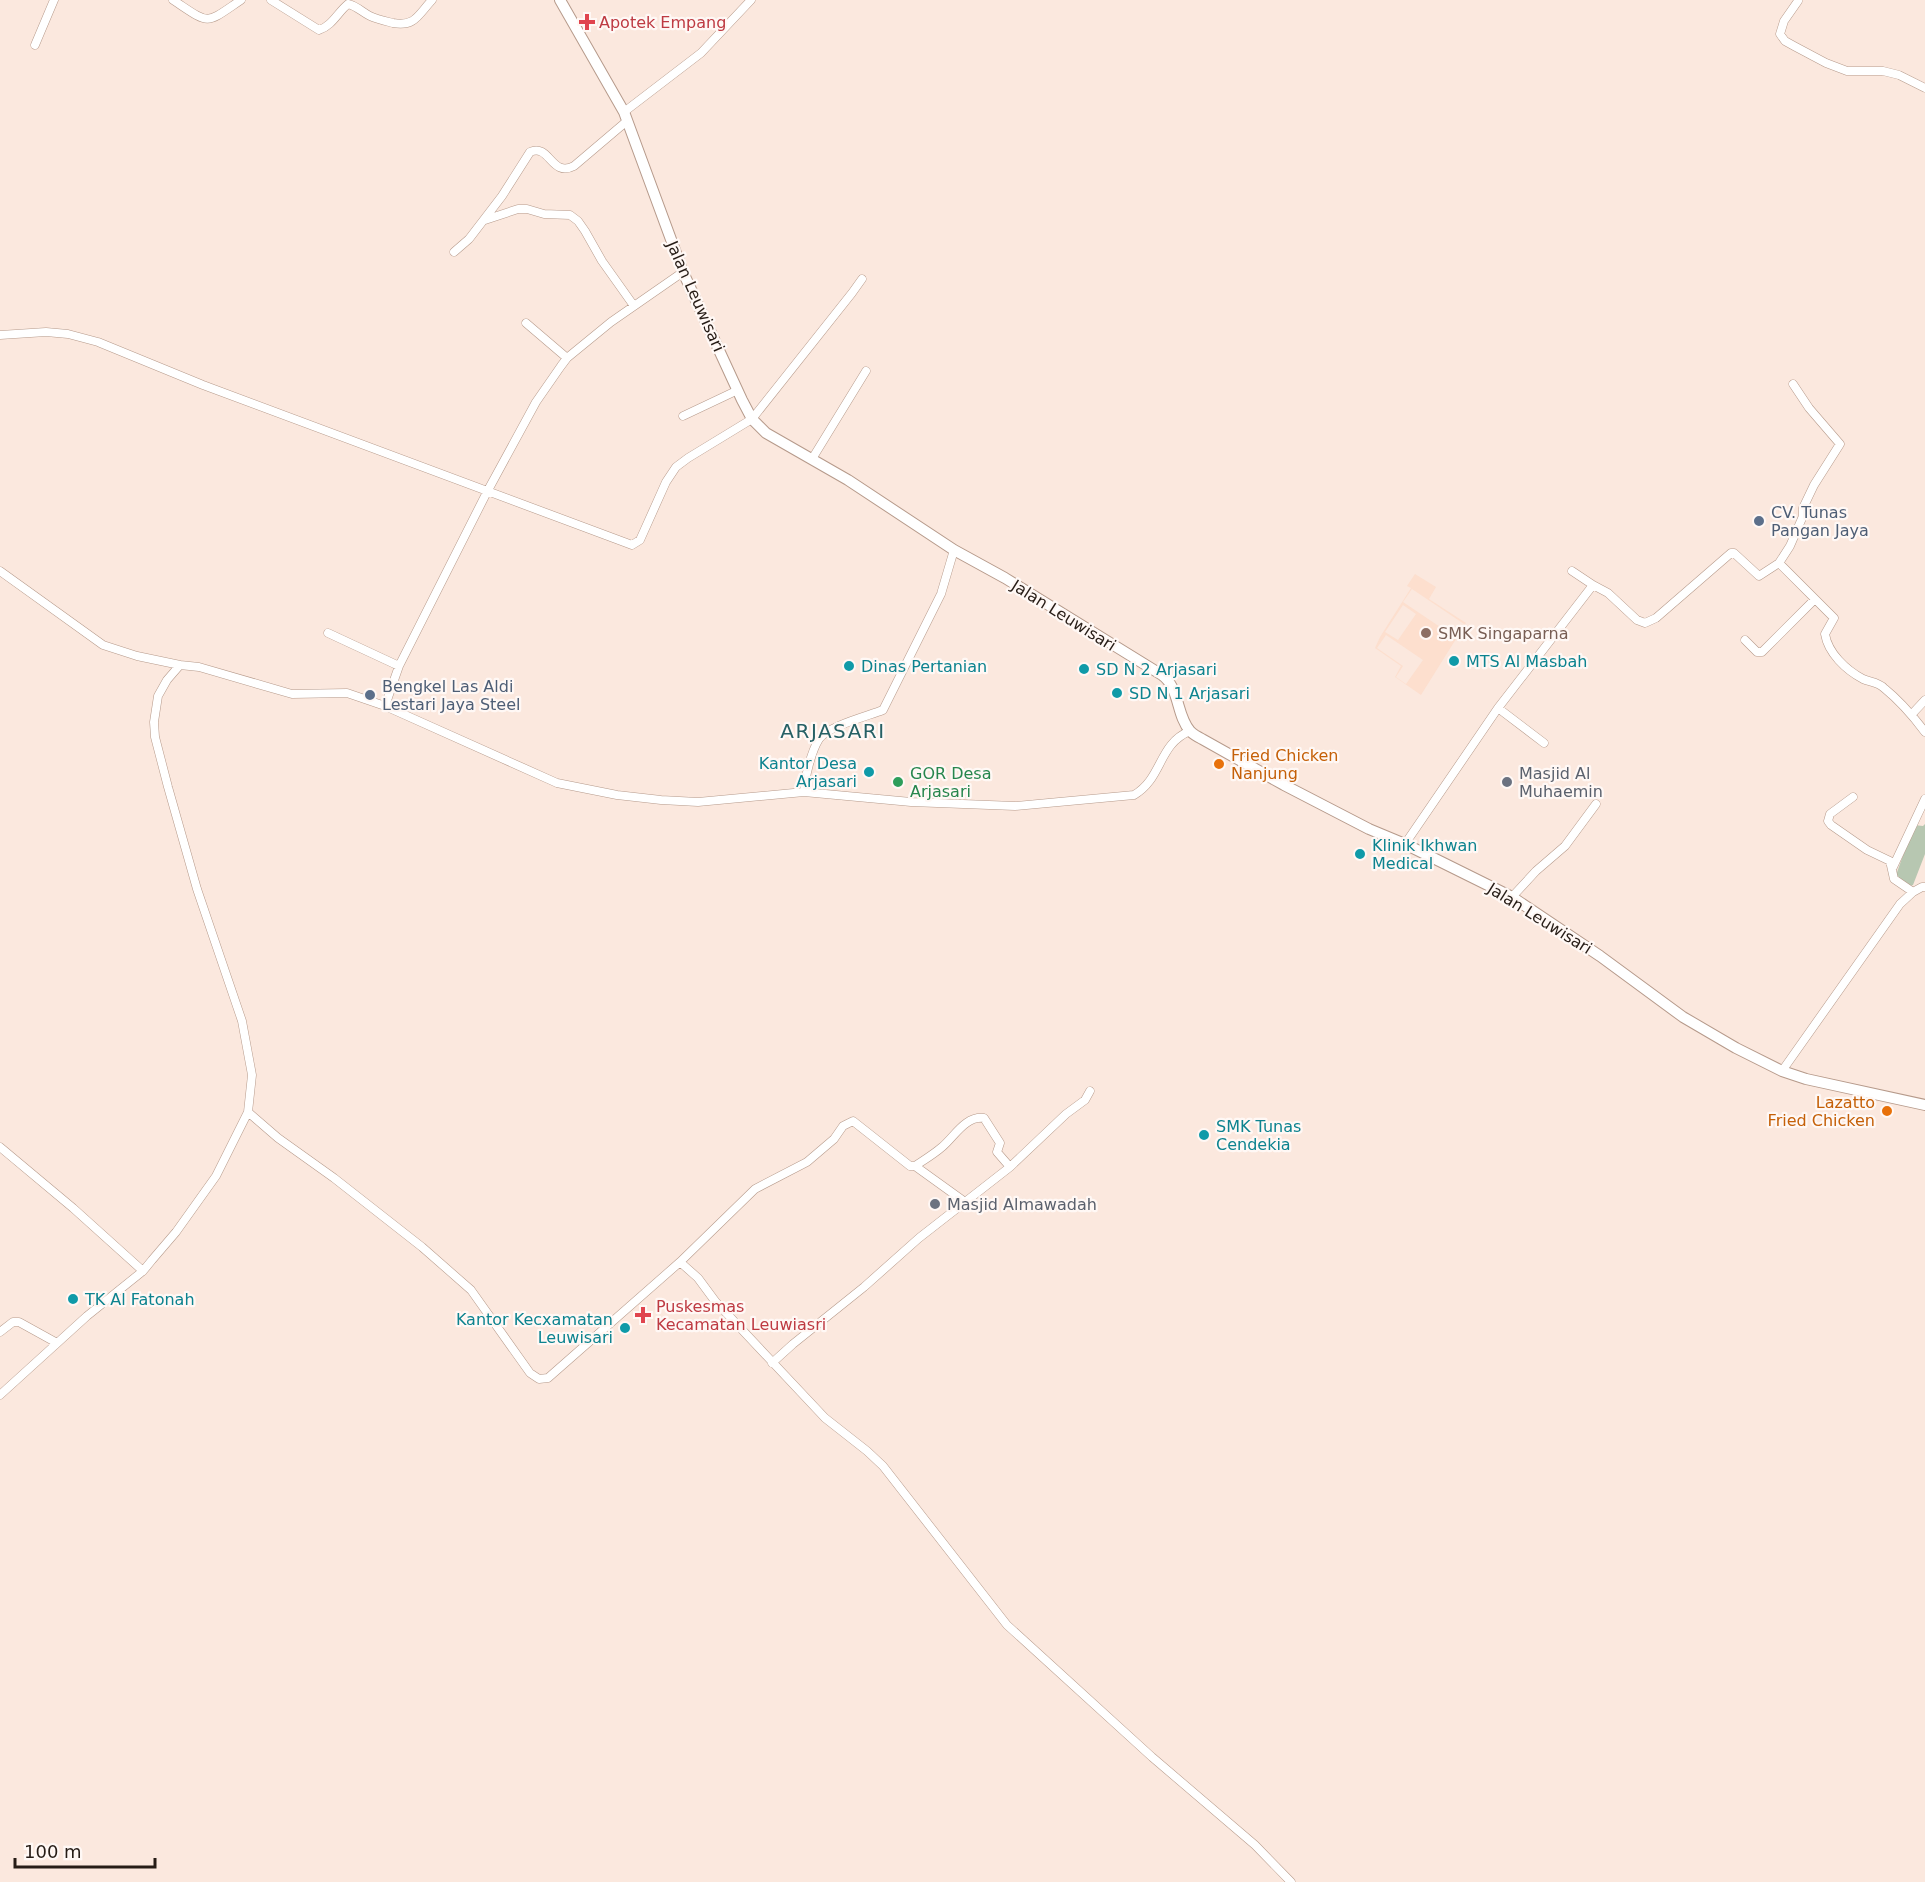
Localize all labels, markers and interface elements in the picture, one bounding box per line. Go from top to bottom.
place label: Apotek Empang [599,13,726,32]
marker: Apotek Empang [580,15,594,29]
street label: Jalan Leuwisari [662,237,728,355]
place label: CV. Tunas Pangan Jaya [1771,503,1869,540]
marker: CV. Tunas Pangan Jaya [1752,514,1766,528]
street label: Jalan Leuwisari [1007,575,1119,655]
place label: SMK Singaparna [1438,624,1568,643]
marker: SMK Singaparna [1419,626,1433,640]
place label: MTS Al Masbah [1466,652,1587,671]
marker: MTS Al Masbah [1447,654,1461,668]
place label: Dinas Pertanian [861,657,987,676]
marker: Dinas Pertanian [842,659,856,673]
place label: SD N 2 Arjasari [1096,660,1217,679]
marker: SD N 2 Arjasari [1077,662,1091,676]
place label: Bengkel Las Aldi Lestari Jaya Steel [382,677,520,714]
place label: SD N 1 Arjasari [1129,684,1250,703]
marker: SD N 1 Arjasari [1110,686,1124,700]
marker: Bengkel Las Aldi Lestari Jaya Steel [363,688,377,702]
district label: ARJASARI [780,719,886,743]
place label: Fried Chicken Nanjung [1231,746,1338,783]
place label: Kantor Desa Arjasari [759,754,857,791]
marker: Fried Chicken Nanjung [1212,757,1226,771]
place label: GOR Desa Arjasari [910,764,992,801]
place label: Masjid Al Muhaemin [1519,764,1603,801]
marker: Kantor Desa Arjasari [862,765,876,779]
marker: GOR Desa Arjasari [891,775,905,789]
marker: Masjid Al Muhaemin [1500,775,1514,789]
place label: Klinik Ikhwan Medical [1372,836,1477,873]
marker: Klinik Ikhwan Medical [1353,847,1367,861]
street label: Jalan Leuwisari [1483,878,1595,958]
place label: Lazatto Fried Chicken [1768,1093,1875,1130]
marker: Lazatto Fried Chicken [1880,1104,1894,1118]
place label: SMK Tunas Cendekia [1216,1117,1301,1154]
marker: SMK Tunas Cendekia [1197,1128,1211,1142]
place label: Masjid Almawadah [947,1195,1097,1214]
marker: Masjid Almawadah [928,1197,942,1211]
place label: TK Al Fatonah [84,1290,195,1309]
marker: TK Al Fatonah [66,1292,80,1306]
place label: Puskesmas Kecamatan Leuwiasri [656,1297,826,1334]
marker: Puskesmas Kecamatan Leuwiasri [634,1306,652,1324]
place label: Kantor Kecxamatan Leuwisari [456,1310,613,1347]
marker: Kantor Kecxamatan Leuwisari [618,1321,632,1335]
scale bar [15,1831,154,1869]
text: 100 m [24,1841,82,1862]

